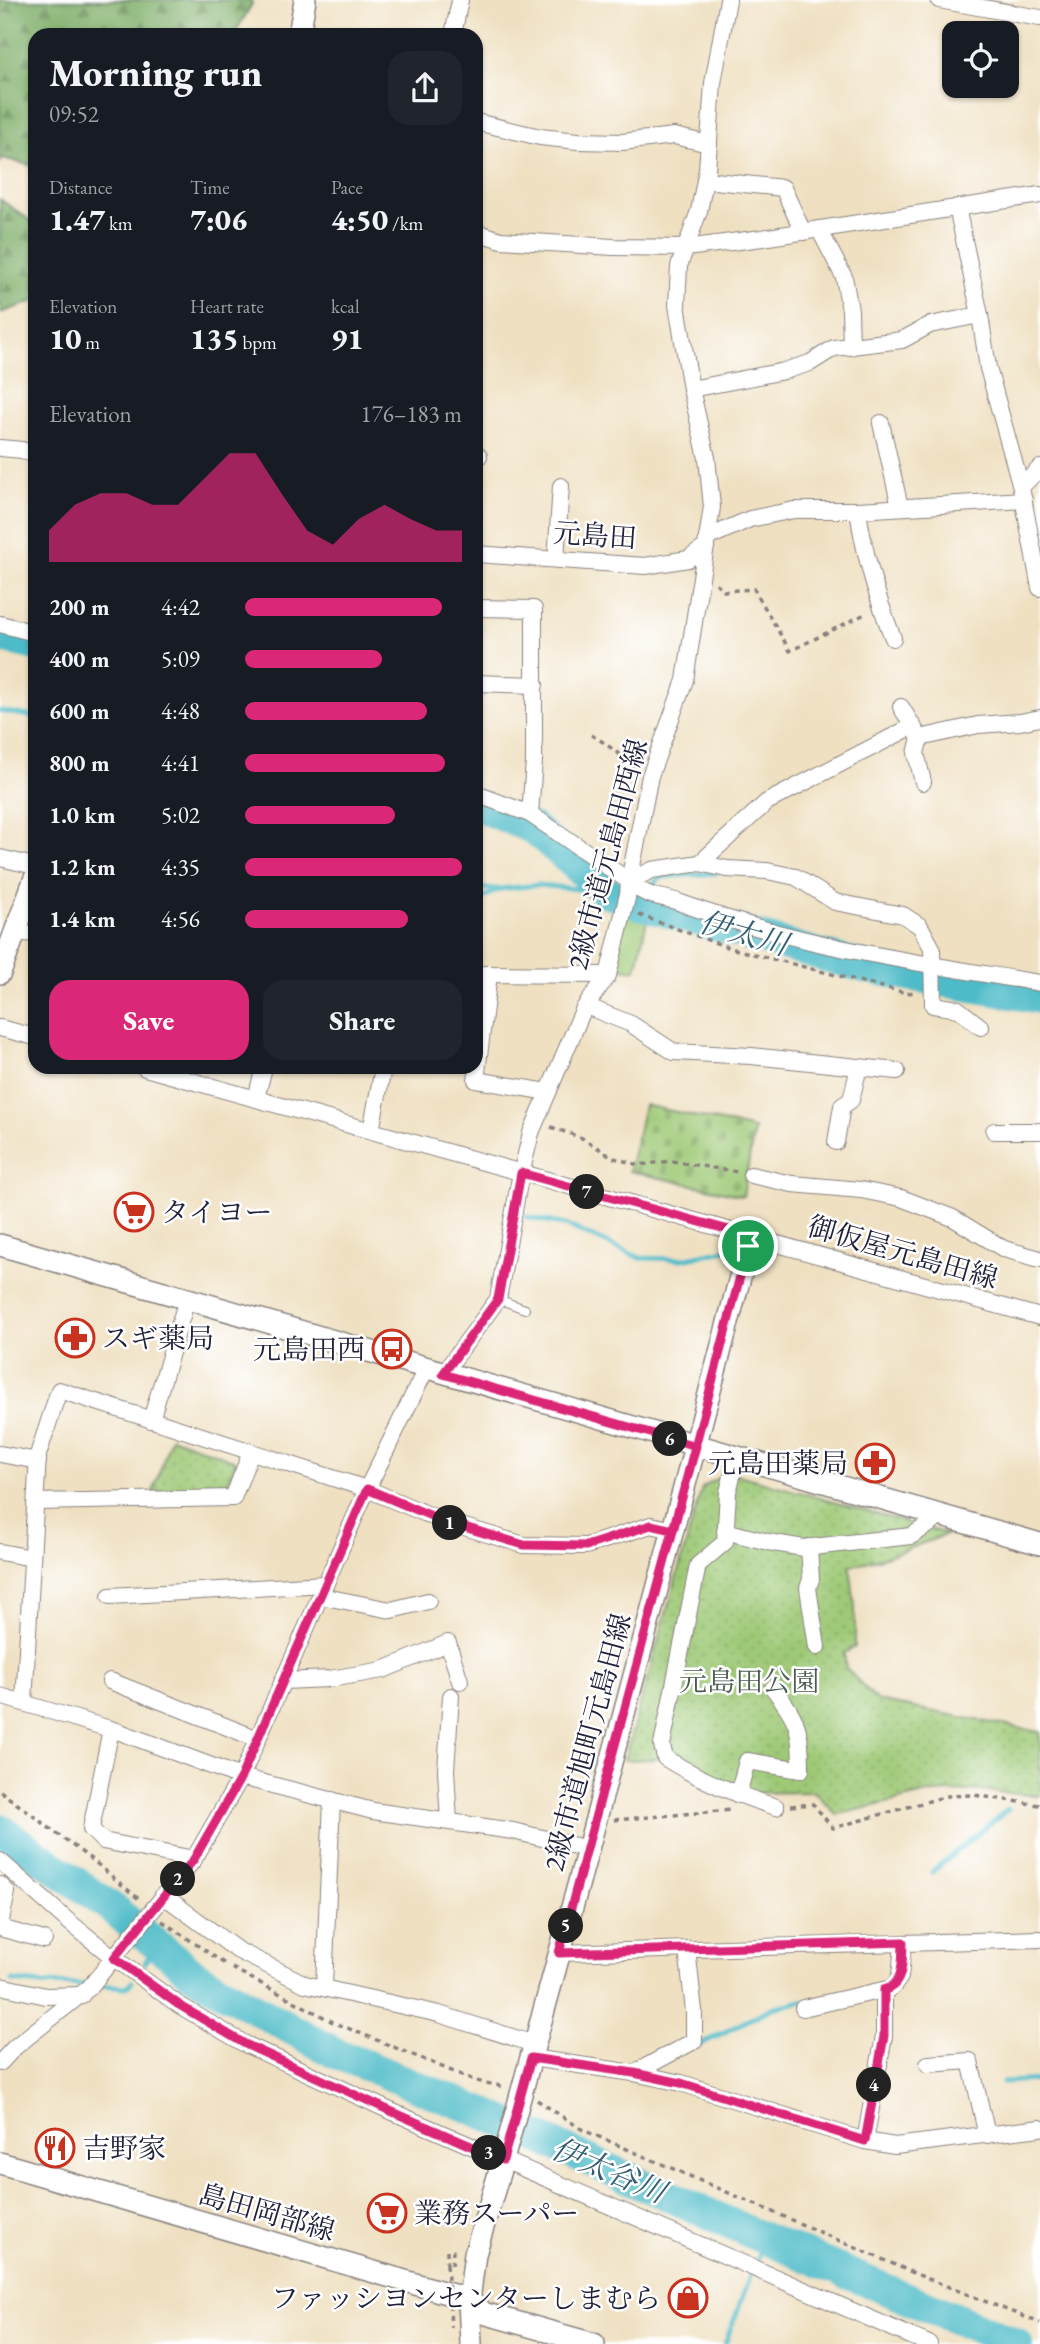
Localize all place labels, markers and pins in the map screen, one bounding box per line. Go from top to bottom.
pin: 7 [570,1174,604,1210]
supermarket icon: タイヨー [113,1191,155,1233]
place label: タイヨー [161,1194,272,1230]
pin [718,1216,778,1276]
pharmacy icon: スギ薬局 [54,1317,96,1359]
place label: スギ薬局 [102,1320,214,1356]
bus stop icon: 元島田西 [371,1328,413,1370]
place label: 元島田西 [253,1331,365,1367]
pin: 6 [652,1422,688,1456]
pharmacy icon: 元島田薬局 [854,1442,896,1484]
place label: 元島田薬局 [708,1445,848,1481]
pin: 1 [433,1506,468,1540]
pin: 2 [160,1862,196,1896]
pin: 5 [548,1909,584,1944]
pin: 4 [856,2068,892,2102]
restaurant icon: 吉野家 [34,2127,76,2169]
place label: 吉野家 [82,2130,166,2166]
pin: 3 [472,2136,506,2170]
supermarket icon: 業務スーパー [366,2192,408,2234]
place label: 業務スーパー [414,2195,579,2231]
shop icon: ファッシヨンセンターしまむら [667,2277,709,2319]
place label: ファッシヨンセンターしまむら [271,2280,661,2316]

